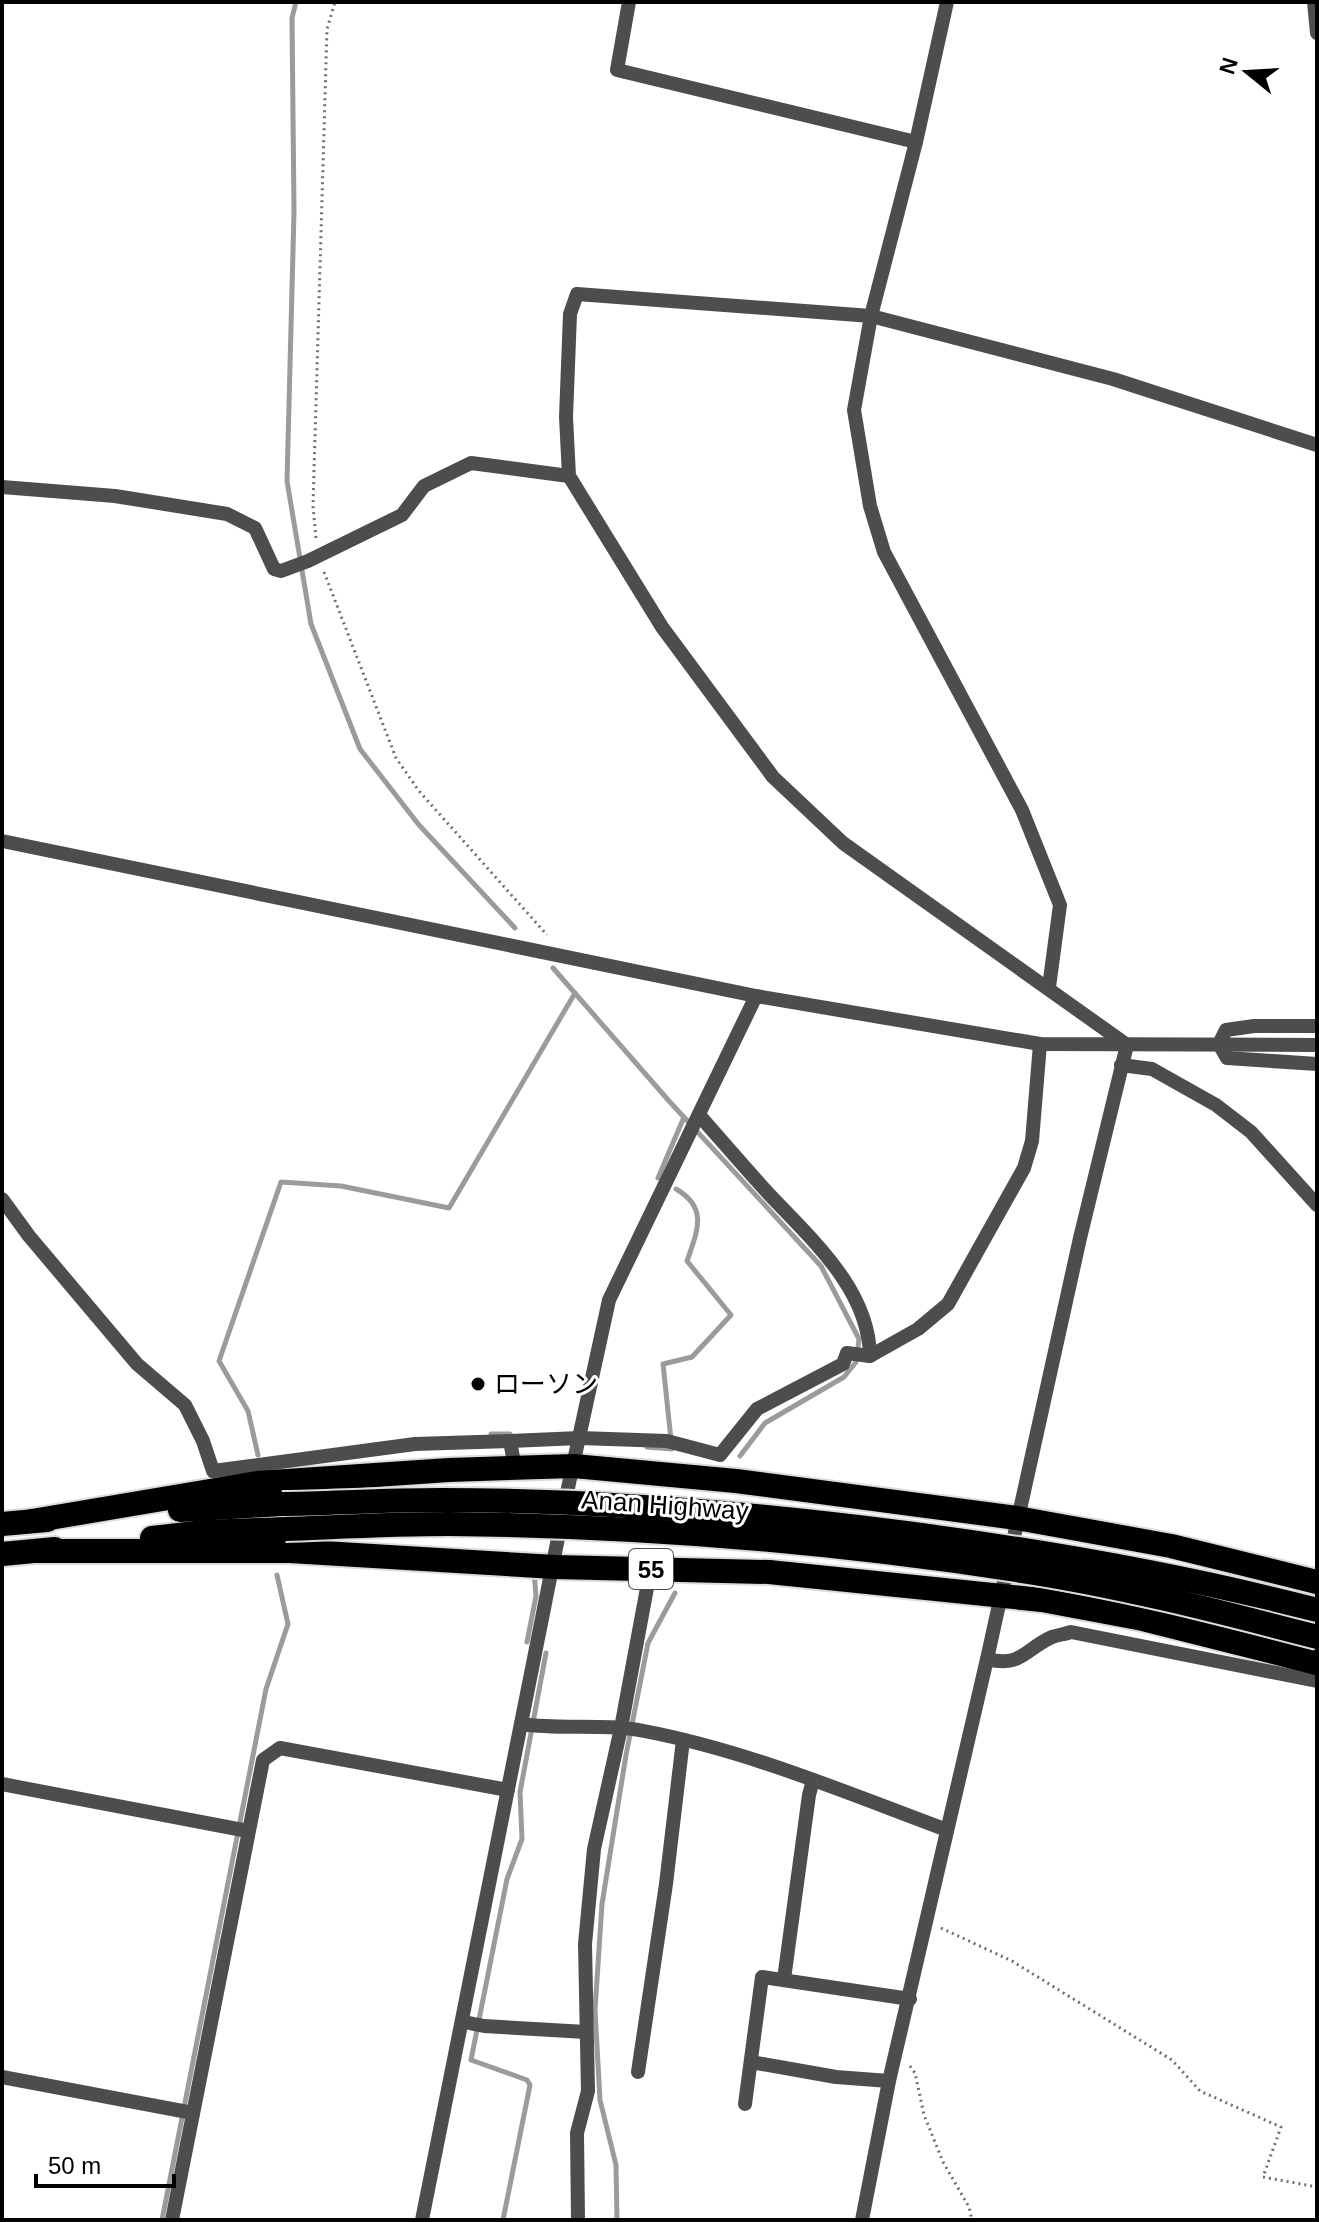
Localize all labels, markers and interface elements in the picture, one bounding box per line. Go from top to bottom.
north arrow [1207,32,1287,112]
text: N [1214,55,1243,77]
place label: ローソン [494,1369,598,1399]
marker: ローソン [469,1375,487,1393]
street label: Anan Highway [580,1484,750,1526]
road number: 55 [629,1549,673,1589]
scale bar [36,2138,174,2188]
text: 50 m [48,2152,101,2179]

